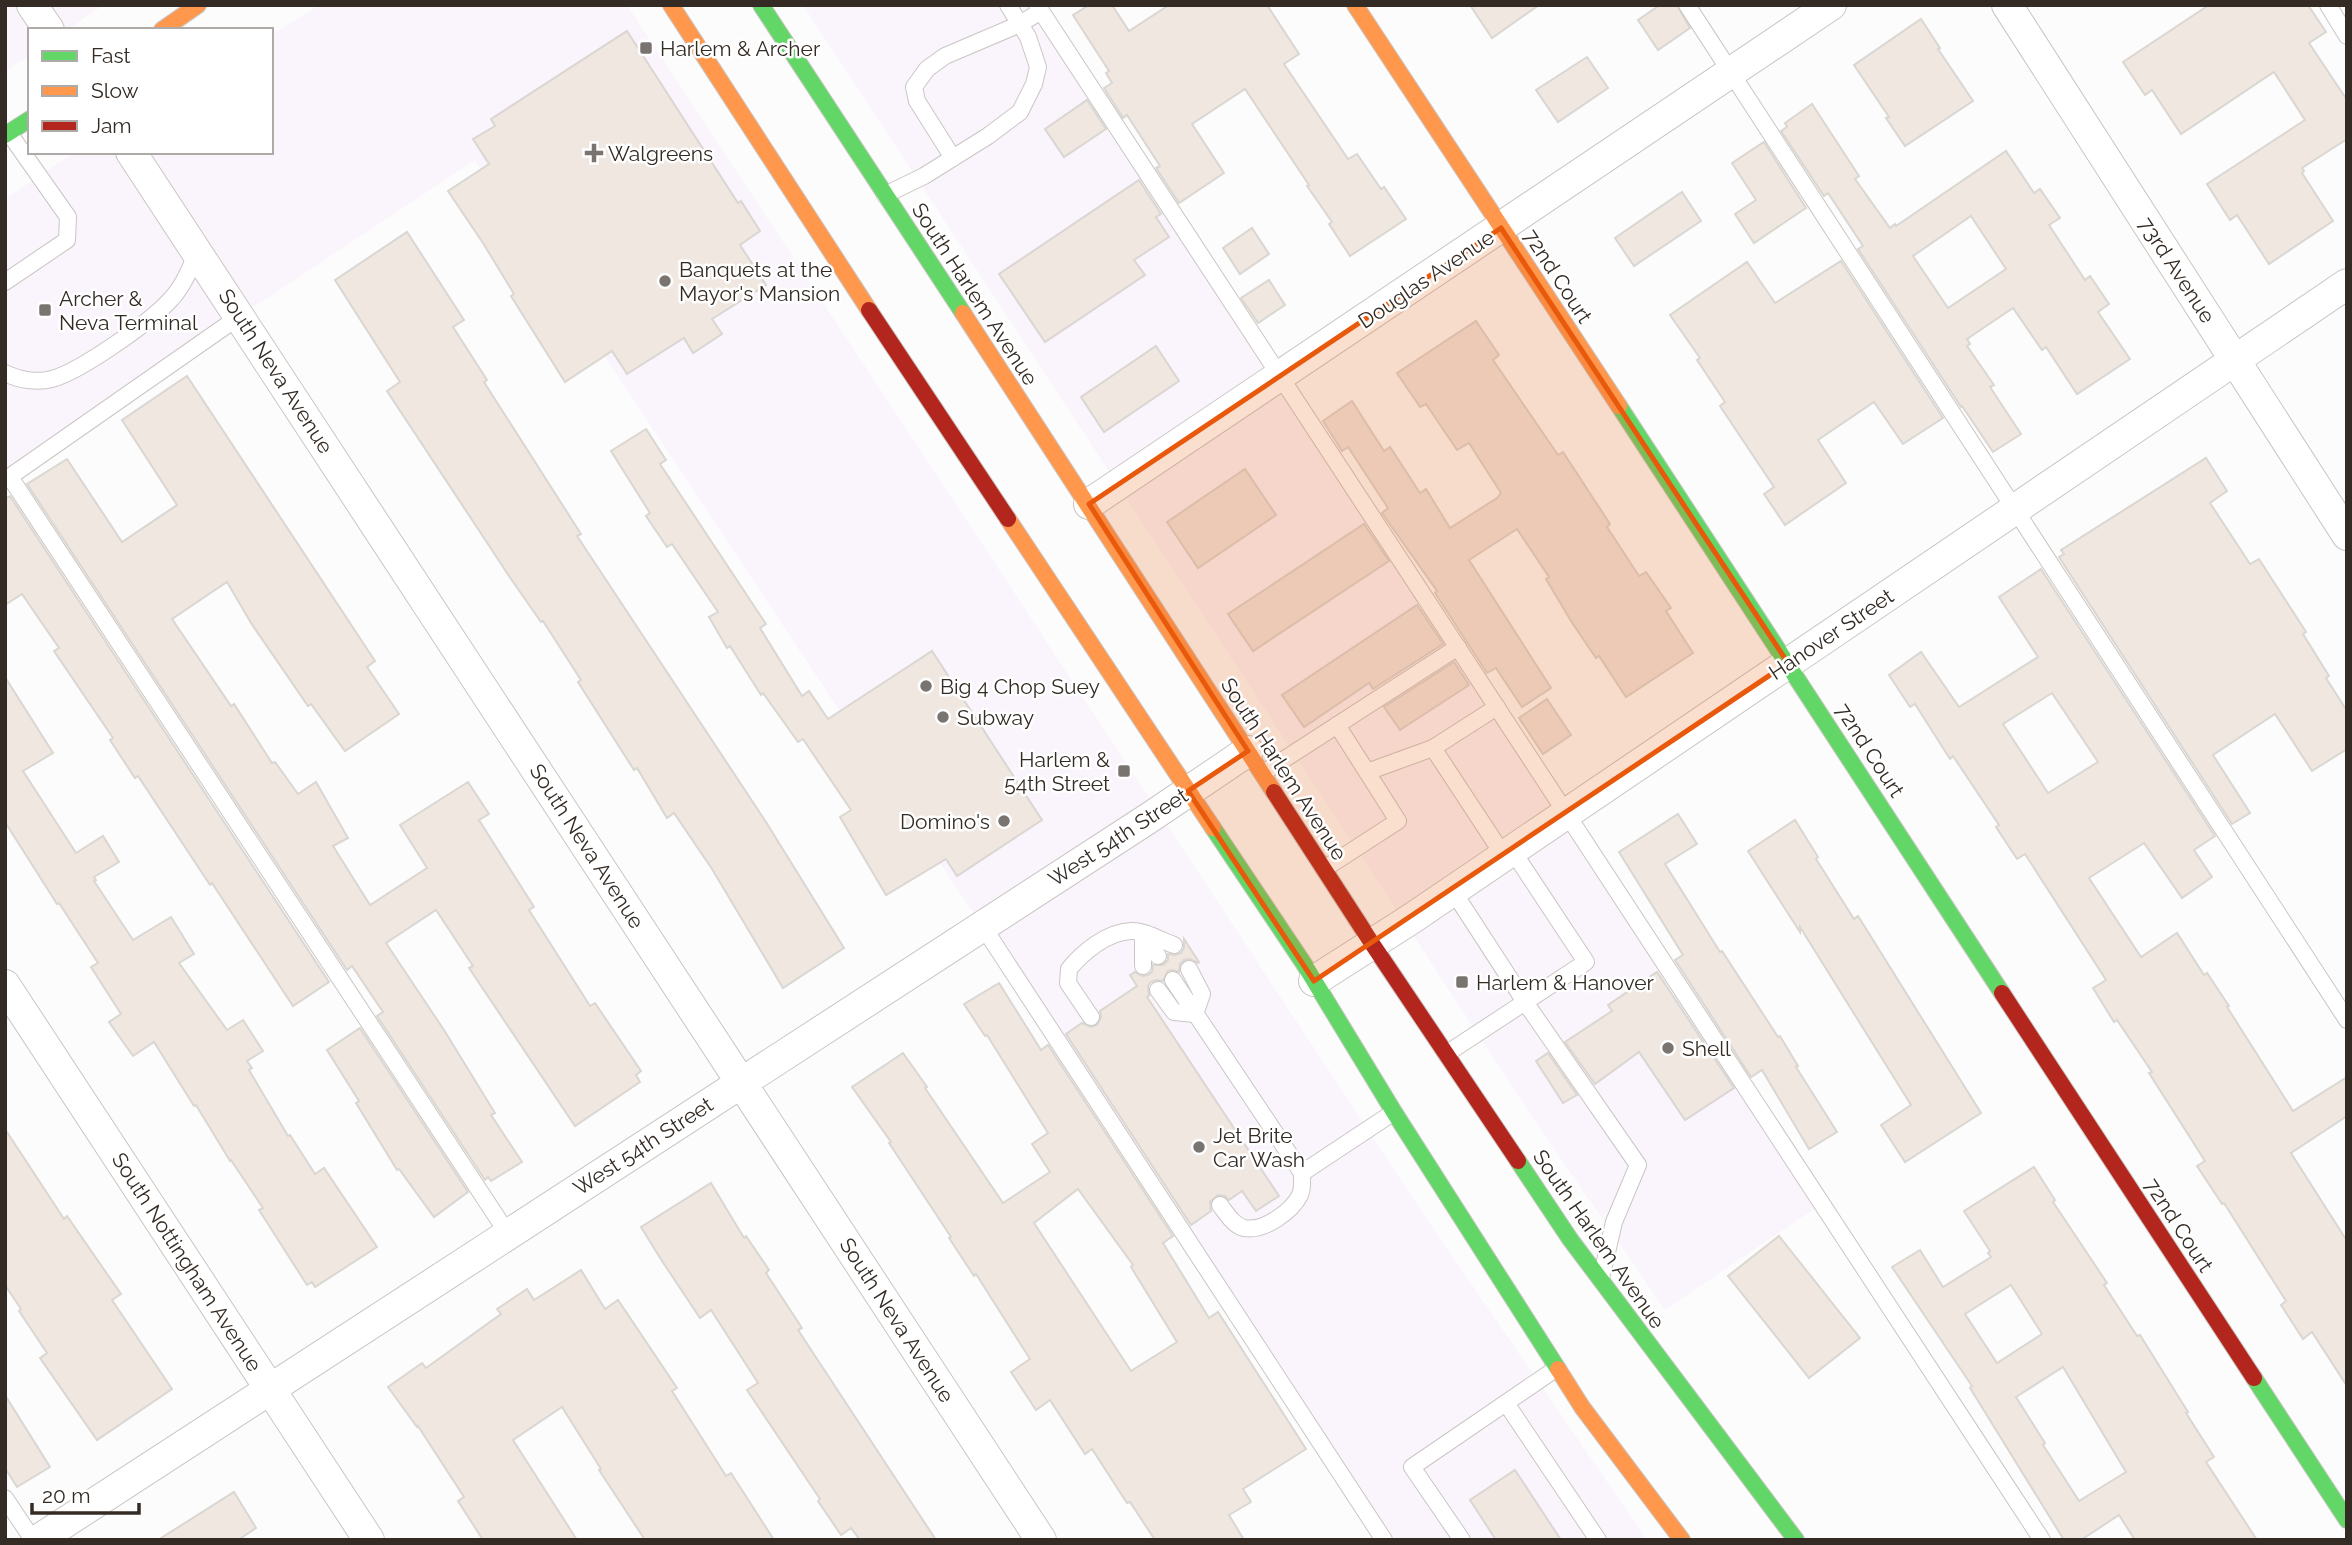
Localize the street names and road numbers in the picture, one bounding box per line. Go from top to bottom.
street label: South Harlem Avenue [907,198,1043,390]
street label: 73rd Avenue [2134,212,2220,328]
street label: Douglas Avenue [1353,224,1499,334]
street label: 72nd Court [1518,224,1598,328]
street label: South Neva Avenue [213,284,339,458]
street label: Hanover Street [1764,583,1898,685]
street label: South Harlem Avenue [1216,673,1352,865]
street label: 72nd Court [1830,698,1910,802]
street label: South Neva Avenue [524,759,650,933]
street label: West 54th Street [1044,783,1192,891]
street label: West 54th Street [569,1092,717,1200]
street label: South Harlem Avenue [1528,1145,1670,1333]
street label: South Nottingham Avenue [107,1148,267,1376]
street label: 72nd Court [2139,1173,2219,1277]
street label: South Neva Avenue [834,1233,960,1407]

